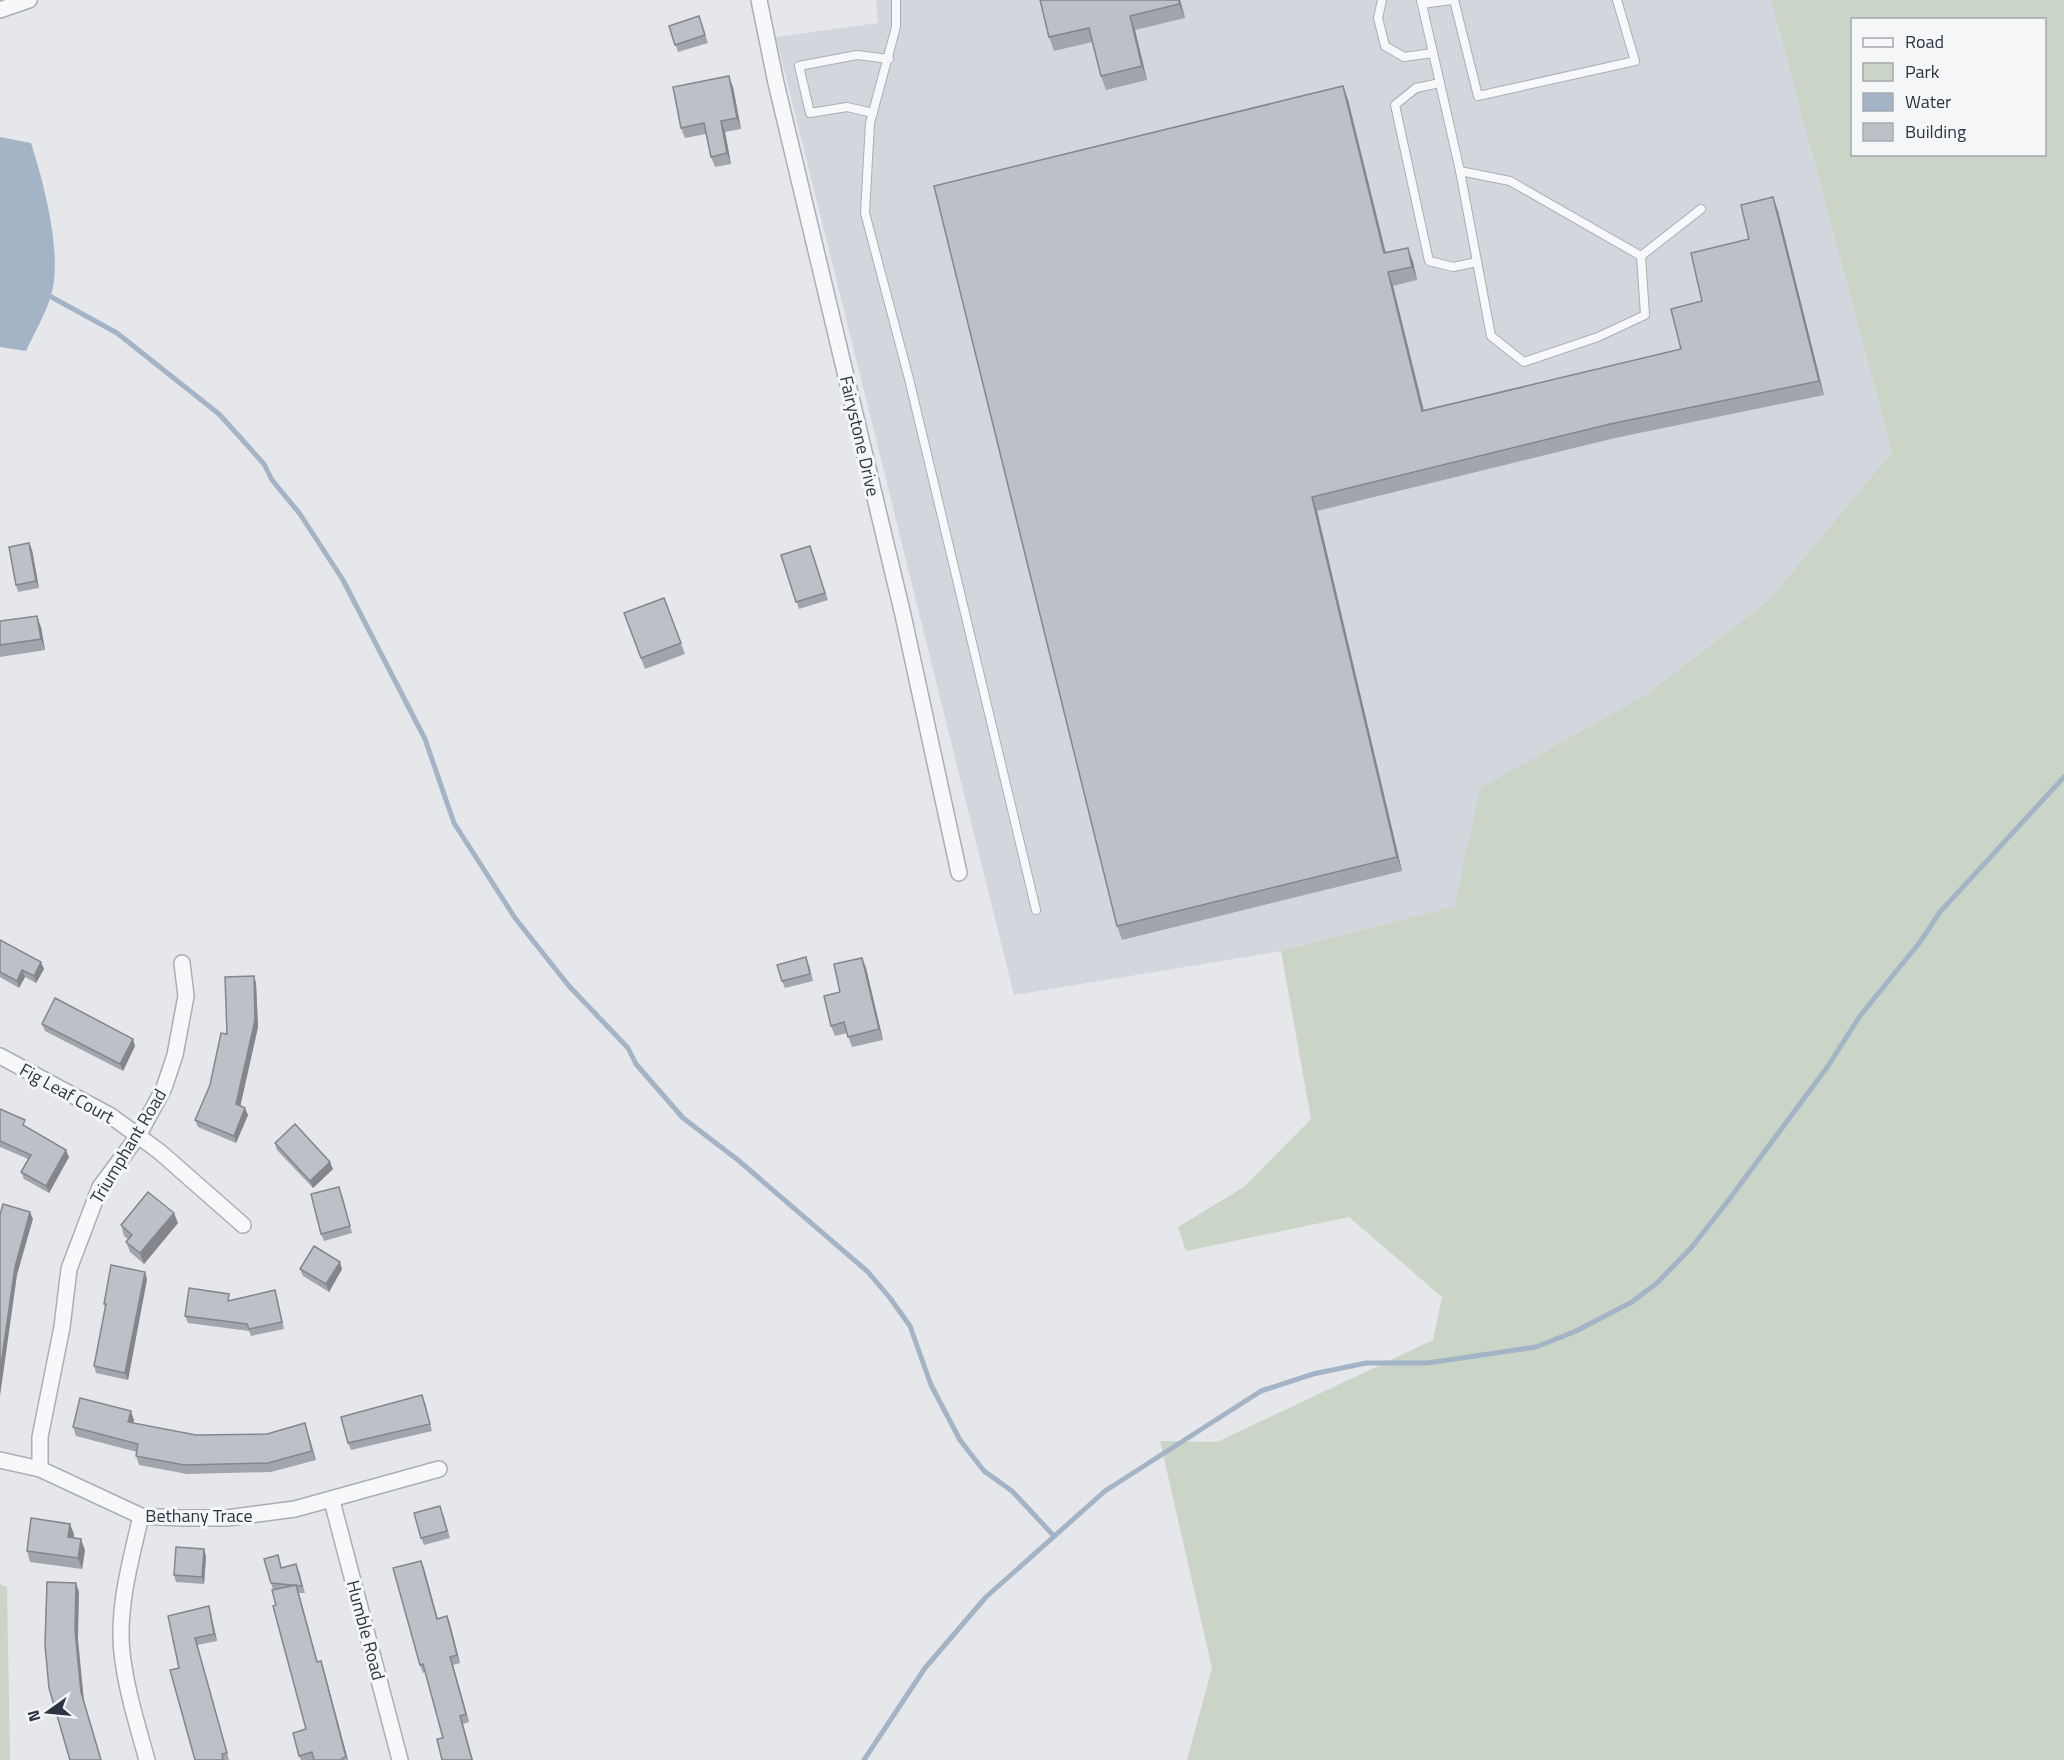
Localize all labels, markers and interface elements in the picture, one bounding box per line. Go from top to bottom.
legend [1851,18,2046,156]
text: Road [1905,28,1944,55]
text: Park [1905,58,1940,85]
text: Water [1905,88,1951,115]
text: Building [1905,118,1966,145]
street label: Fairystone Drive [833,373,887,499]
street label: Fig Leaf Court [15,1056,120,1130]
street label: Triumphant Road [83,1083,173,1209]
street label: Bethany Trace [145,1502,253,1529]
street label: Humble Road [340,1577,392,1683]
north arrow [18,1682,78,1742]
text: N [20,1707,47,1724]

